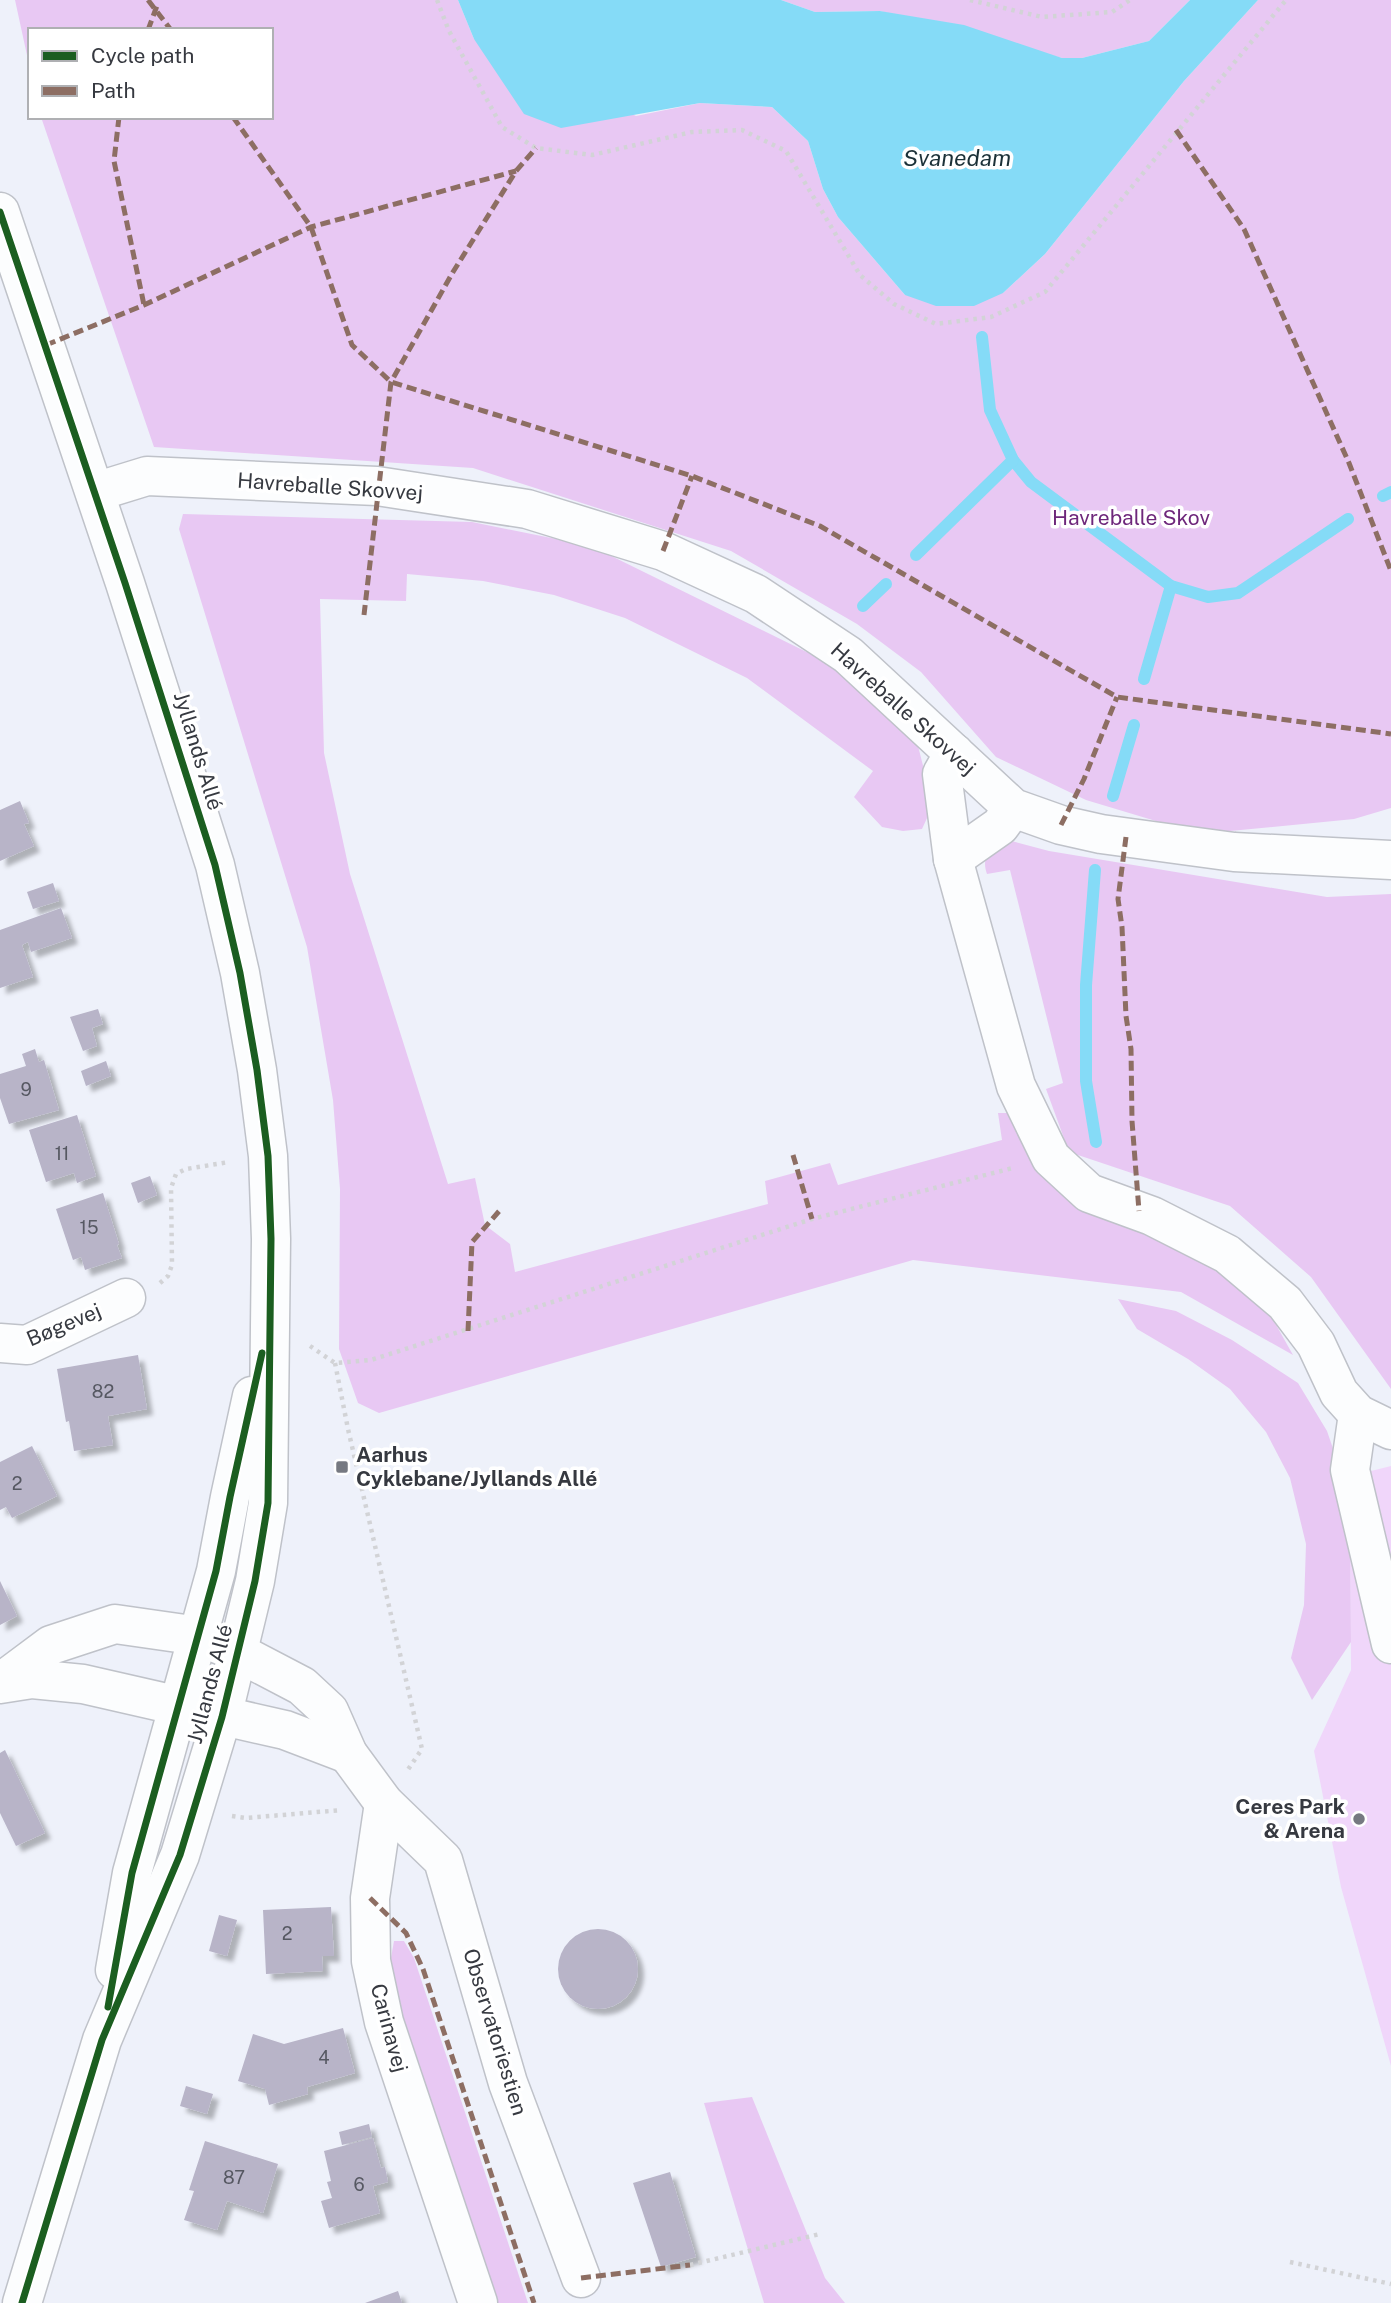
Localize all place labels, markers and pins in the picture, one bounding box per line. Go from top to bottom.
place label: Aarhus Cyklebane/Jyllands Allé [356,1442,597,1491]
marker: Aarhus Cyklebane/Jyllands Allé [334,1459,350,1475]
place label: Ceres Park & Arena [1235,1794,1345,1843]
marker: Ceres Park & Arena [1351,1811,1367,1827]

